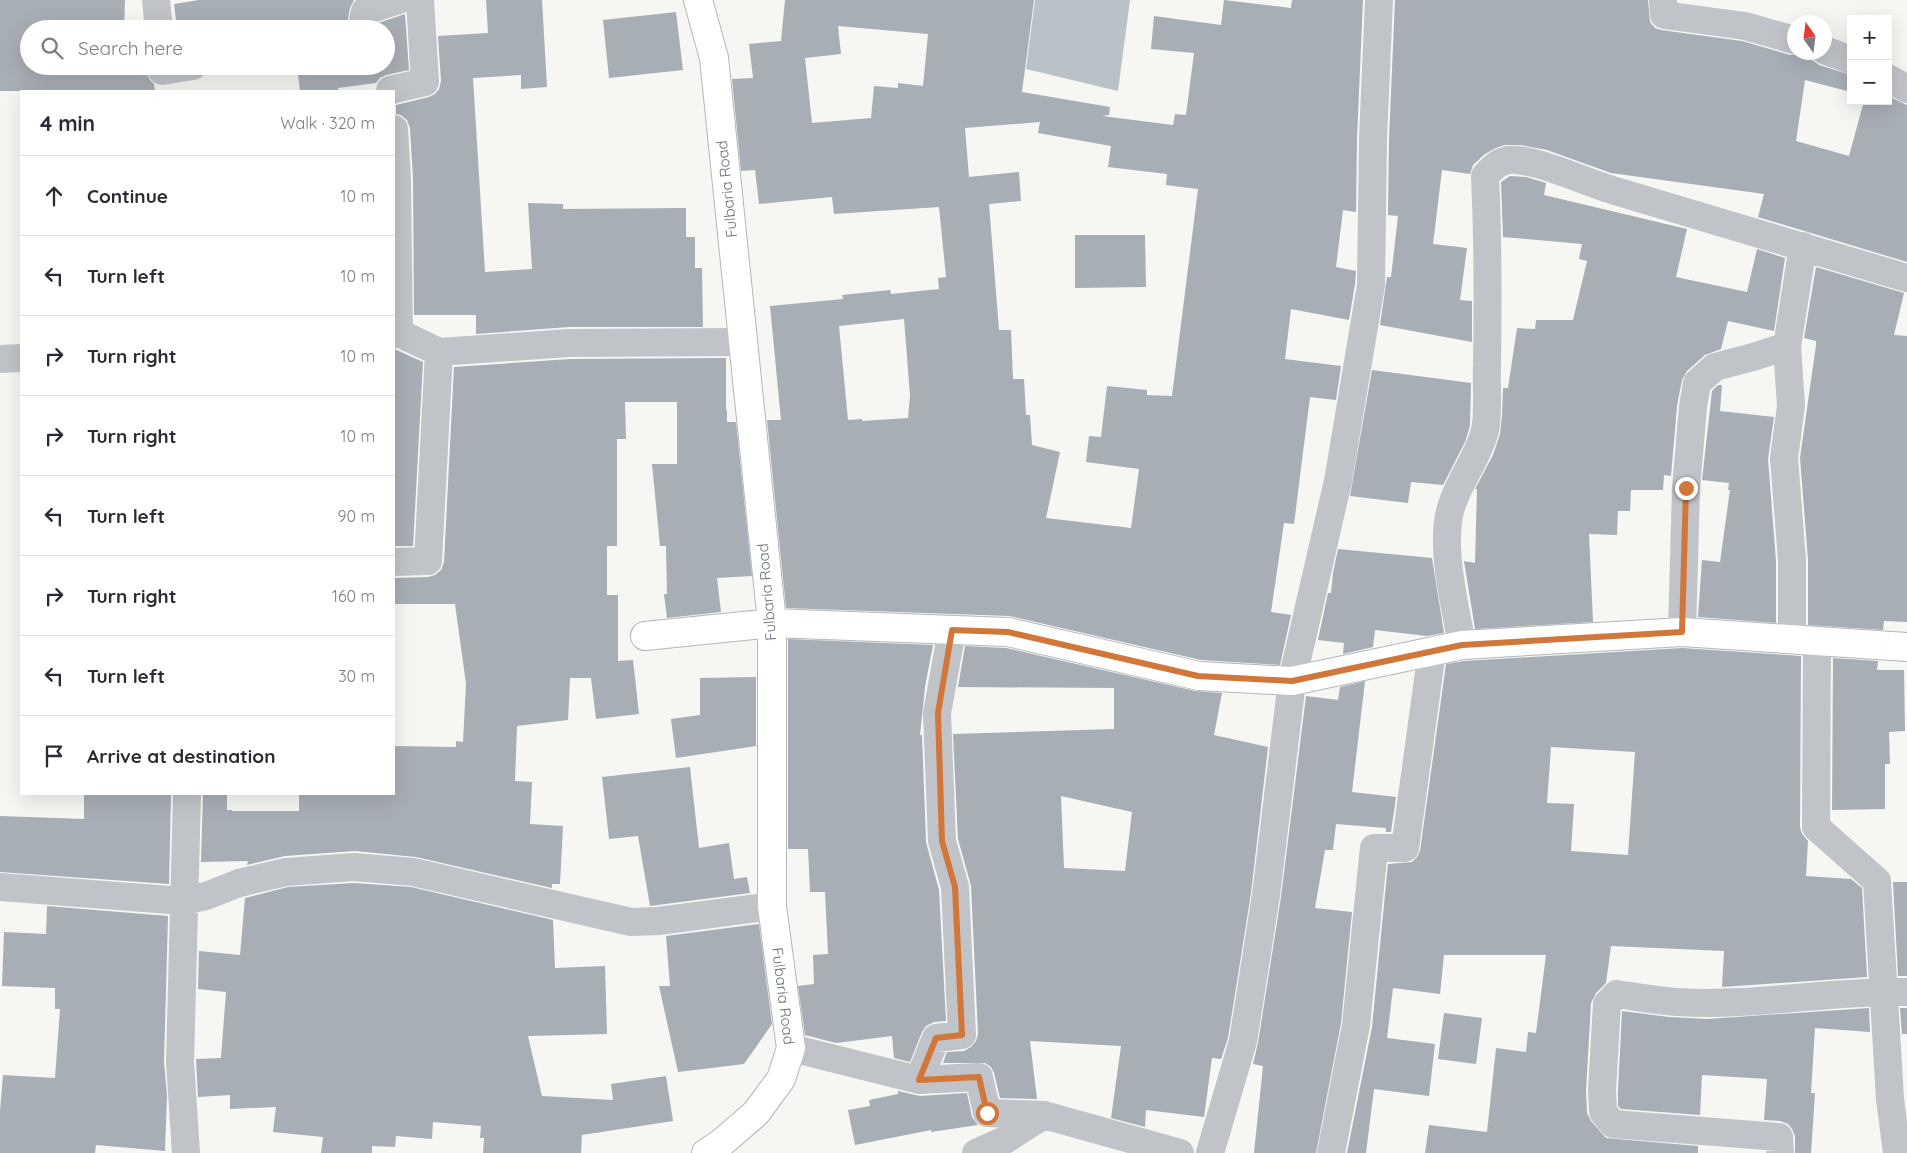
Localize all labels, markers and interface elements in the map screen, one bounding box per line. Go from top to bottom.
north arrow [1787,15,1832,60]
map controls [1847,15,1892,105]
button: + [1847,15,1892,60]
search box [20,20,395,75]
icon: search [38,34,66,62]
text: Search here [78,36,183,60]
button: − [1847,60,1892,105]
text: 4 min [40,110,95,136]
text: Walk · 320 m [280,113,375,133]
street label: Fulbaria Road [712,139,741,239]
icon: ahead [40,182,68,210]
text: Continue [87,184,168,208]
text: 10 m [341,186,375,206]
icon: left [40,262,68,290]
text: Turn left [87,264,165,288]
text: 10 m [341,266,375,286]
icon: right [40,342,68,370]
text: Turn right [87,344,176,368]
text: 10 m [341,346,375,366]
icon: right [40,422,68,450]
text: Turn right [87,424,176,448]
text: 10 m [341,426,375,446]
route end [1675,477,1698,500]
icon: left [40,502,68,530]
text: Turn left [87,504,165,528]
text: 90 m [338,506,375,526]
street label: Fulbaria Road [753,542,780,642]
icon: right [40,582,68,610]
text: Turn right [87,584,176,608]
text: 160 m [332,586,375,606]
icon: left [40,662,68,690]
text: Turn left [87,664,165,688]
text: 30 m [338,666,375,686]
icon: arrive [40,742,68,770]
text: Arrive at destination [87,744,276,768]
street label: Fulbaria Road [768,946,799,1046]
route start [976,1102,999,1125]

